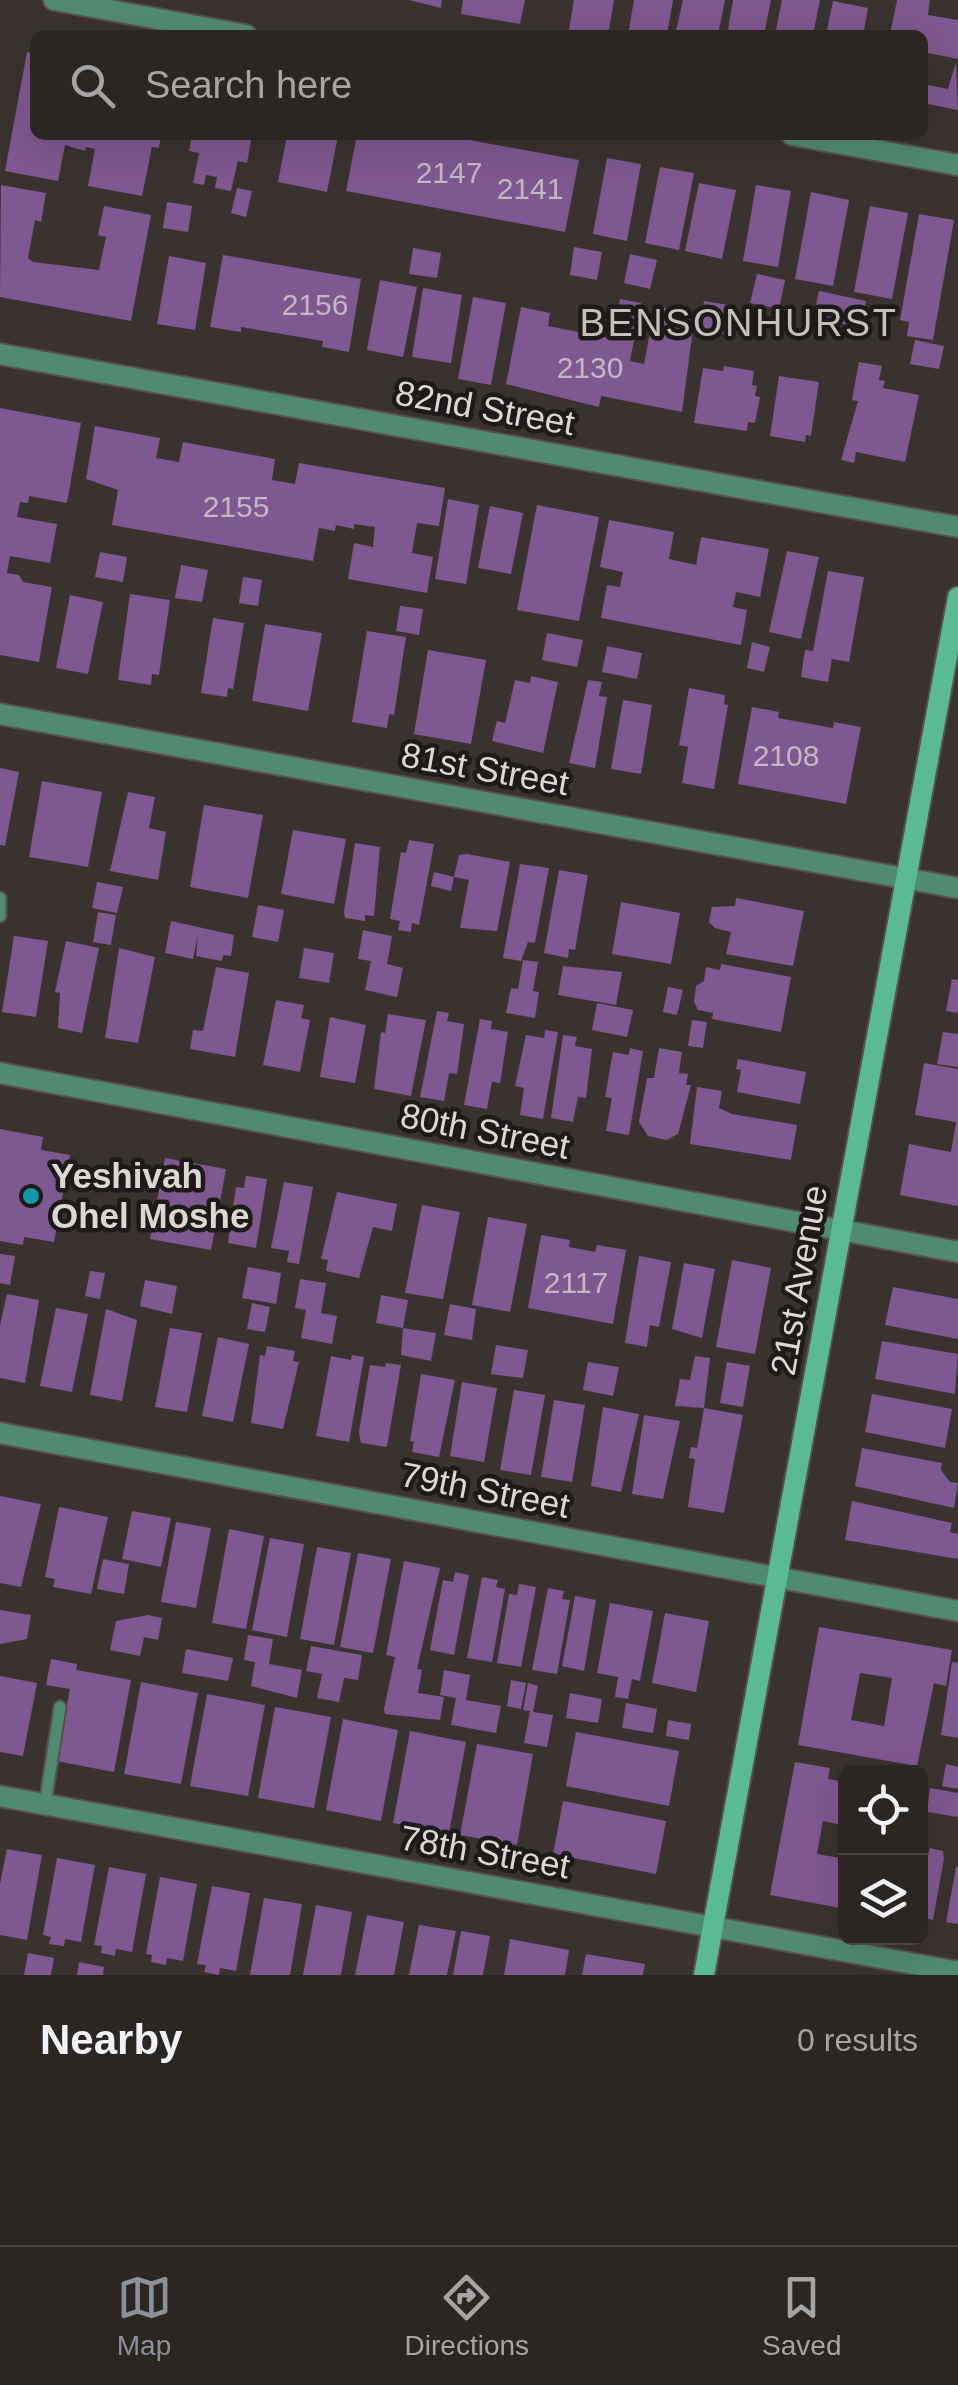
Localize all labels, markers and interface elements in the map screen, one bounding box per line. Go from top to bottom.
search box [30,30,928,140]
icon: search [65,58,120,113]
text: Search here [145,64,352,106]
house number: 2147 [416,156,482,189]
house number: 2141 [497,172,563,205]
house number: 2156 [282,288,348,321]
district label: BENSONHURST [580,302,898,344]
house number: 2130 [557,351,623,384]
street label: 82nd Street [393,373,578,442]
house number: 2155 [203,490,269,523]
street label: 81st Street [398,735,572,802]
house number: 2108 [753,739,819,772]
street label: 80th Street [397,1095,573,1166]
place label: Yeshivah Ohel Moshe [51,1156,249,1235]
street label: 21st Avenue [763,1182,834,1378]
marker: Yeshivah Ohel Moshe [20,1185,42,1207]
house number: 2117 [544,1266,608,1299]
street label: 79th Street [397,1454,573,1525]
map controls [838,1765,928,1945]
button: locate [838,1765,928,1855]
street label: 78th Street [397,1817,573,1886]
button: layers [838,1855,928,1945]
text: Nearby [40,2016,182,2063]
text: 0 results [797,2022,918,2058]
tab: Map [117,2270,172,2362]
tab: Directions [405,2270,529,2362]
tab: Saved [762,2270,841,2362]

